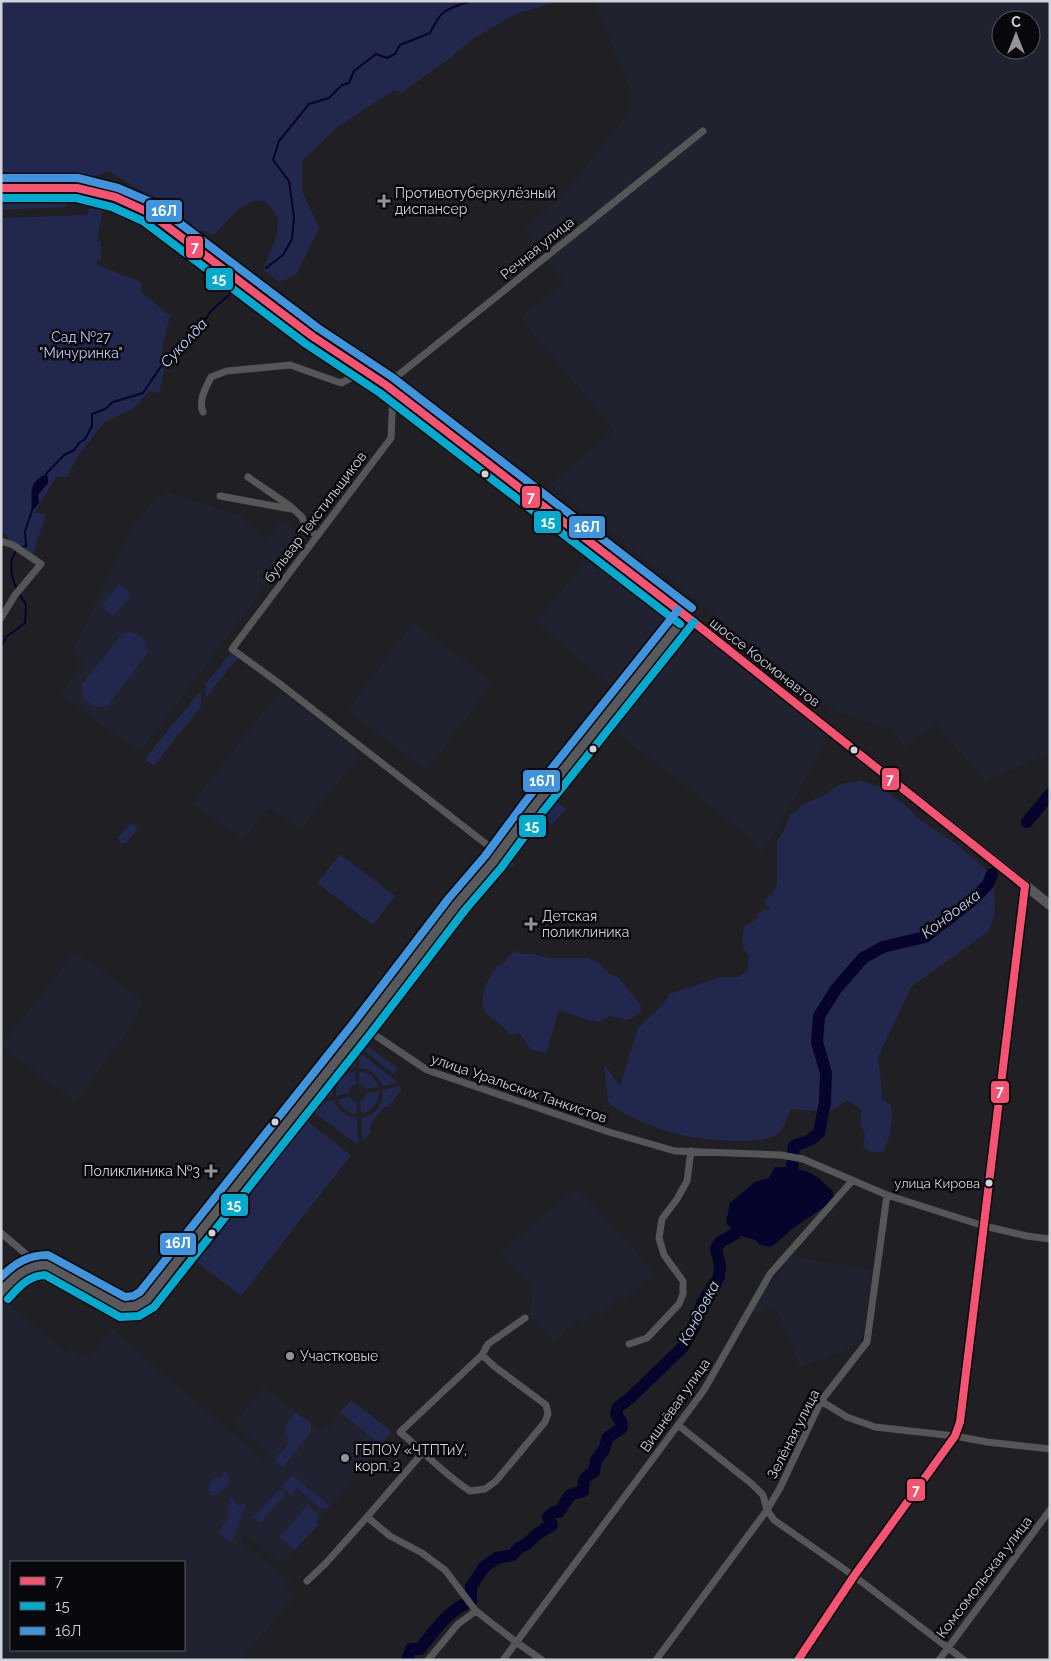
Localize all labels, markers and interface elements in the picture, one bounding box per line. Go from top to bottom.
north arrow [991,10,1041,60]
text: С [1011,14,1021,30]
place label: Противотуберкулёзный диспансер [395,185,556,217]
marker: Противотуберкулёзный диспансер [377,194,391,208]
line badge: 16Л [145,199,183,223]
text: 16Л [151,203,177,219]
street label: Речная улица [497,213,577,283]
line badge: 7 [185,235,204,259]
text: 7 [191,239,199,255]
line badge: 15 [205,267,234,291]
text: 15 [212,271,227,287]
water label: Суколда [157,315,211,371]
park label: Сад №27 "Мичуринка" [39,329,123,361]
street label: бульвар Текстильщиков [261,448,369,586]
unlabelled marker [480,469,490,479]
line badge: 7 [521,485,541,509]
text: 7 [527,489,535,505]
line badge: 15 [533,510,562,534]
text: 15 [541,514,556,530]
line badge: 16Л [568,515,606,539]
text: 16Л [574,519,600,535]
street label: шоссе Космонавтов [707,614,823,710]
unlabelled marker [588,744,598,754]
unlabelled marker [849,745,859,755]
line badge: 7 [881,767,900,791]
line badge: 16Л [522,769,561,793]
text: 7 [886,771,894,787]
text: 16Л [529,773,555,789]
line badge: 15 [518,814,547,838]
text: 15 [525,818,540,834]
water label: Кондовка [918,886,984,942]
place label: Детская поликлиника [542,908,630,940]
marker: Детская поликлиника [524,917,538,931]
street label: улица Уральских Танкистов [429,1050,609,1126]
line badge: 7 [990,1080,1010,1104]
text: 7 [996,1083,1004,1099]
unlabelled marker [270,1117,280,1127]
place label: Поликлиника №3 [83,1163,200,1179]
marker: Поликлиника №3 [204,1164,218,1178]
place label: улица Кирова [894,1176,980,1191]
marker: улица Кирова [984,1178,994,1188]
line badge: 15 [220,1193,249,1217]
text: 15 [227,1197,242,1213]
unlabelled marker [207,1228,217,1238]
line badge: 16Л [159,1232,197,1256]
text: 16Л [165,1235,191,1251]
water label: Кондовка [675,1278,723,1348]
place label: Участковые [300,1348,378,1364]
marker: Участковые [284,1350,296,1362]
street label: Вишнёвая улица [637,1355,713,1455]
street label: Зелёная улица [764,1387,822,1481]
place label: ГБПОУ «ЧТПТиУ, корп. 2 [355,1442,467,1474]
marker: ГБПОУ «ЧТПТиУ, корп. 2 [339,1452,351,1464]
line badge: 7 [906,1478,926,1502]
text: 7 [912,1482,920,1498]
street label: Комсомольская улица [933,1513,1035,1641]
legend [10,1561,185,1651]
text: 7 [55,1572,63,1590]
text: 15 [55,1597,70,1615]
text: 16Л [55,1622,81,1640]

